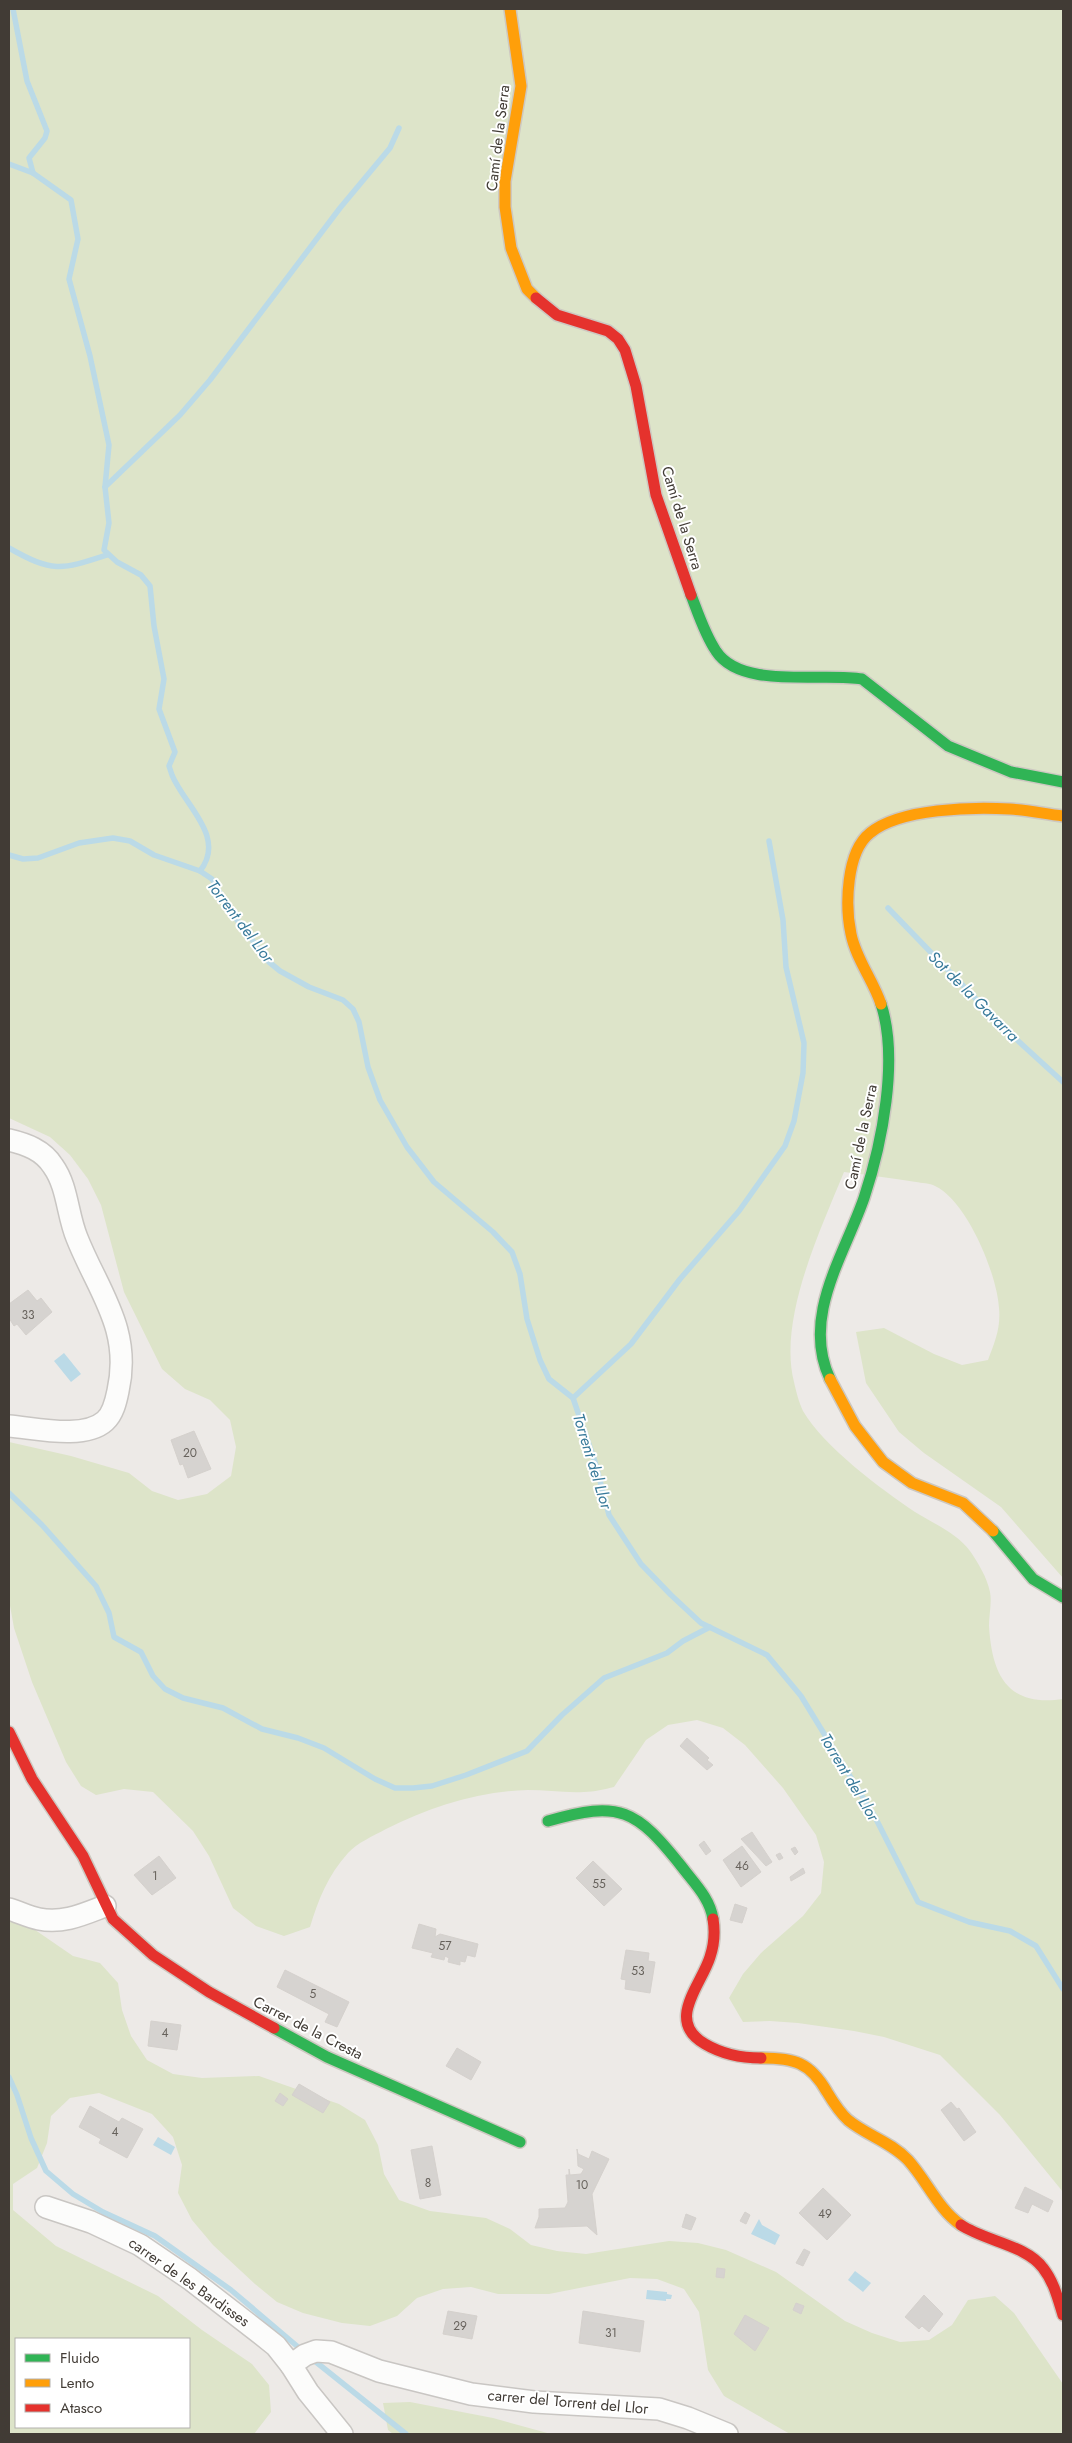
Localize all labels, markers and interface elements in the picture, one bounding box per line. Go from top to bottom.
street label: Camí de la Serra [481,84,515,192]
street label: Camí de la Serra [656,464,708,572]
water label: Torrent del Llor [202,875,281,969]
water label: Sot de la Gavarra [923,946,1024,1047]
street label: Camí de la Serra [839,1082,883,1192]
house number: 33 [21,1306,35,1324]
water label: Torrent del Llor [567,1411,618,1513]
house number: 20 [183,1444,197,1462]
water label: Torrent del Llor [814,1729,886,1827]
house number: 46 [735,1857,749,1875]
house number: 1 [152,1867,158,1885]
house number: 55 [592,1875,606,1893]
house number: 57 [438,1937,452,1955]
house number: 53 [631,1962,645,1980]
house number: 5 [310,1985,317,2003]
street label: Carrer de la Cresta [249,1991,367,2065]
house number: 4 [162,2024,169,2042]
house number: 4 [112,2123,119,2141]
house number: 8 [425,2174,431,2192]
house number: 10 [576,2176,588,2194]
house number: 49 [818,2205,832,2223]
street label: carrer de les Bardisses [124,2232,254,2332]
house number: 29 [453,2317,467,2335]
house number: 31 [605,2324,617,2342]
legend [15,2338,190,2428]
text: Fluido [60,2347,99,2369]
text: Lento [60,2372,94,2394]
street label: carrer del Torrent del Llor [487,2384,650,2420]
text: Atasco [60,2397,102,2419]

